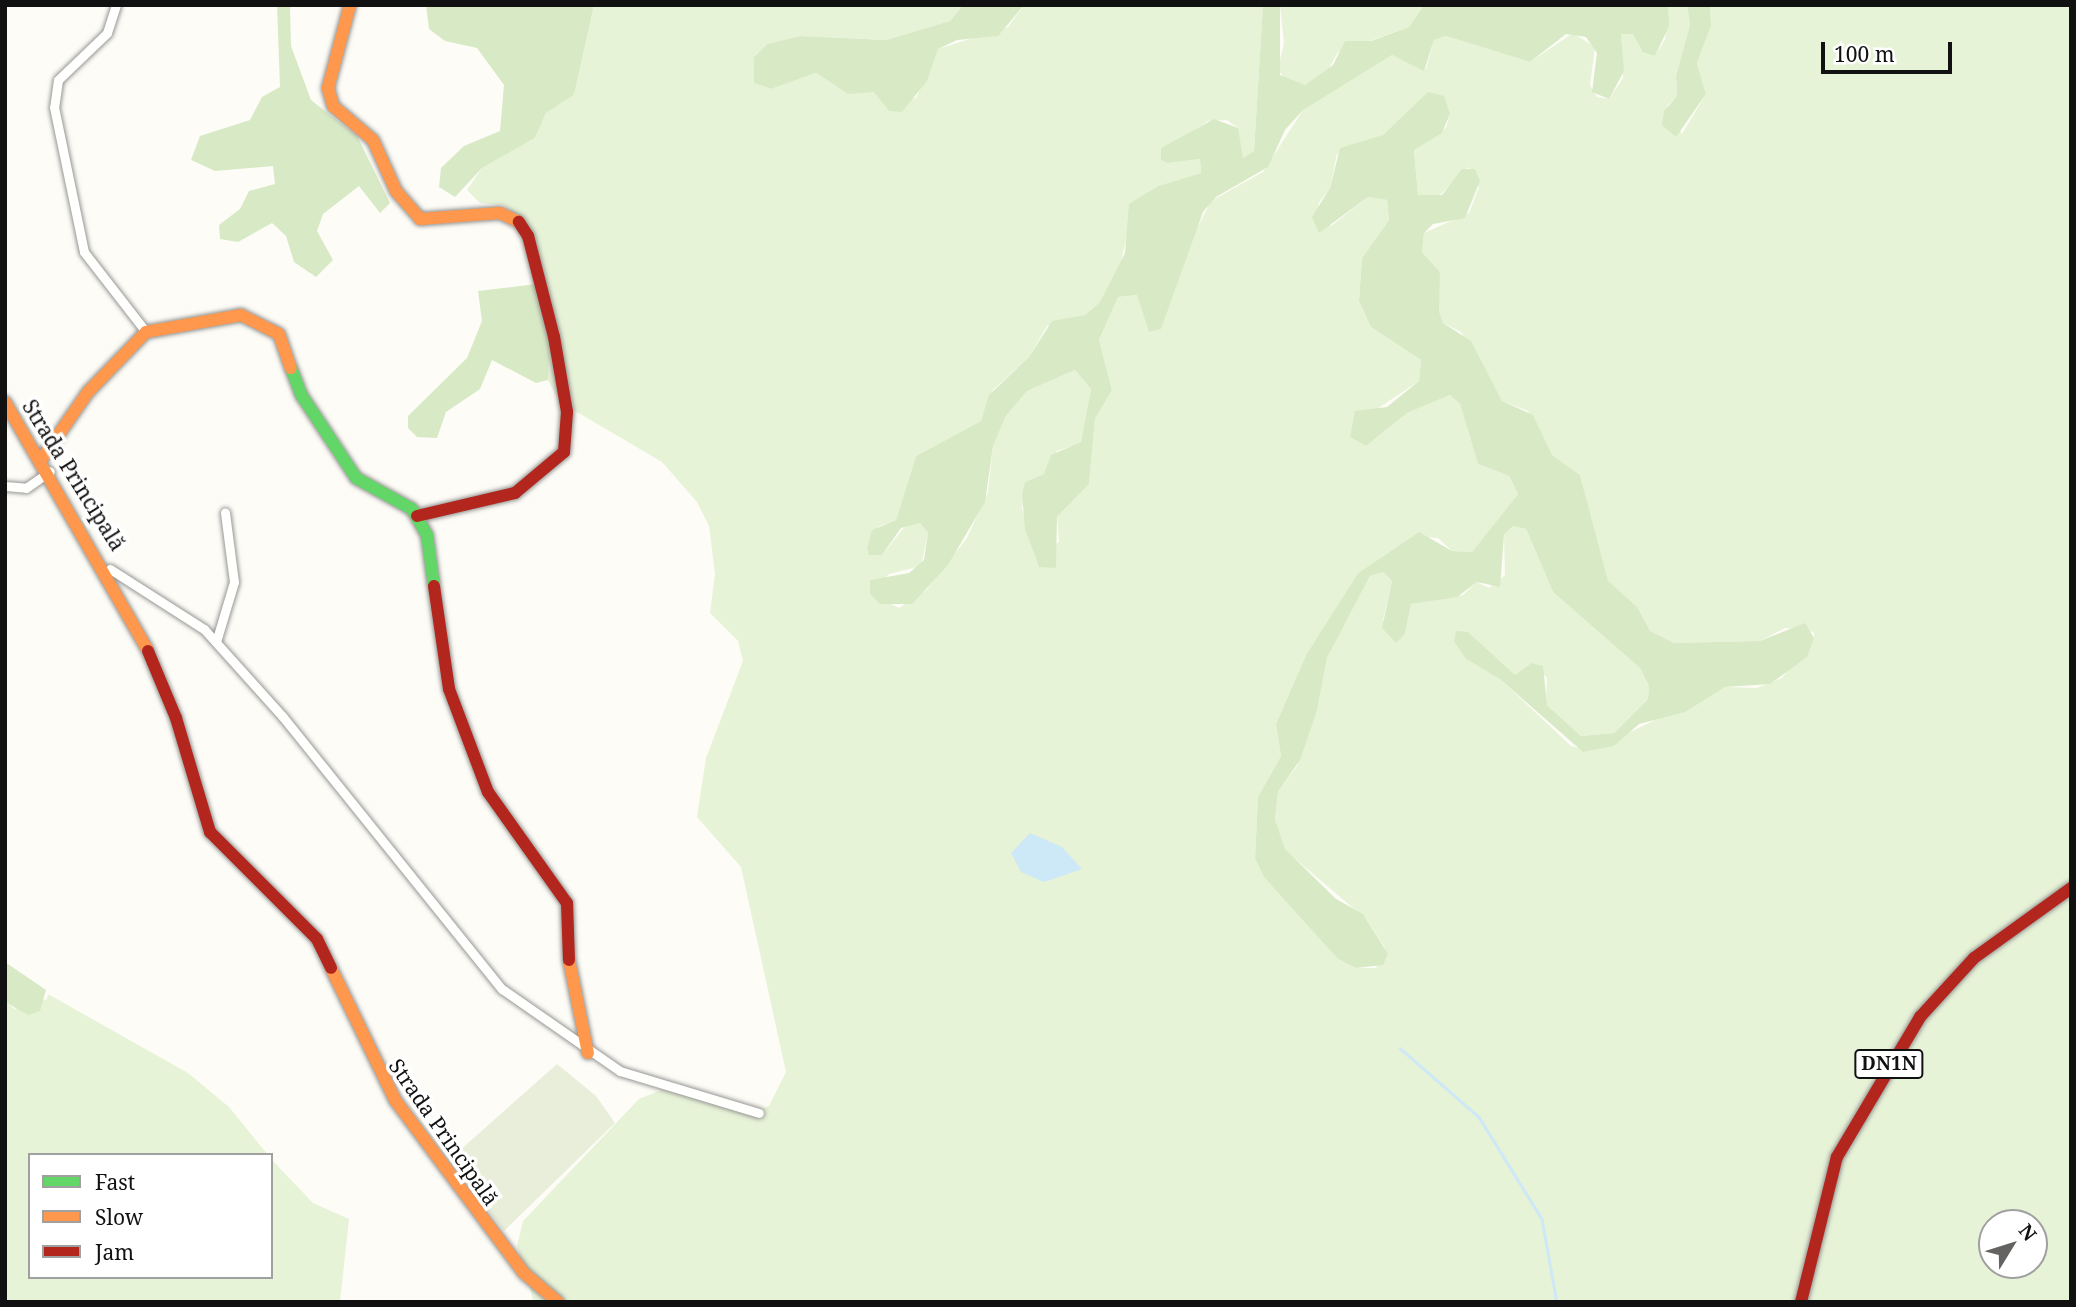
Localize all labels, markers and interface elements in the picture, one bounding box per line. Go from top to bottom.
scale bar [1824,28,1955,72]
text: 100 m [1834,40,1895,68]
street label: Strada Principală [17,395,131,555]
road number: DN1N [1854,1048,1924,1080]
street label: Strada Principală [384,1054,504,1210]
legend [28,1153,273,1279]
text: Fast [95,1168,135,1196]
text: Slow [95,1203,143,1231]
north arrow [1978,1209,2048,1279]
text: N [2013,1218,2043,1246]
text: Jam [95,1238,134,1266]

